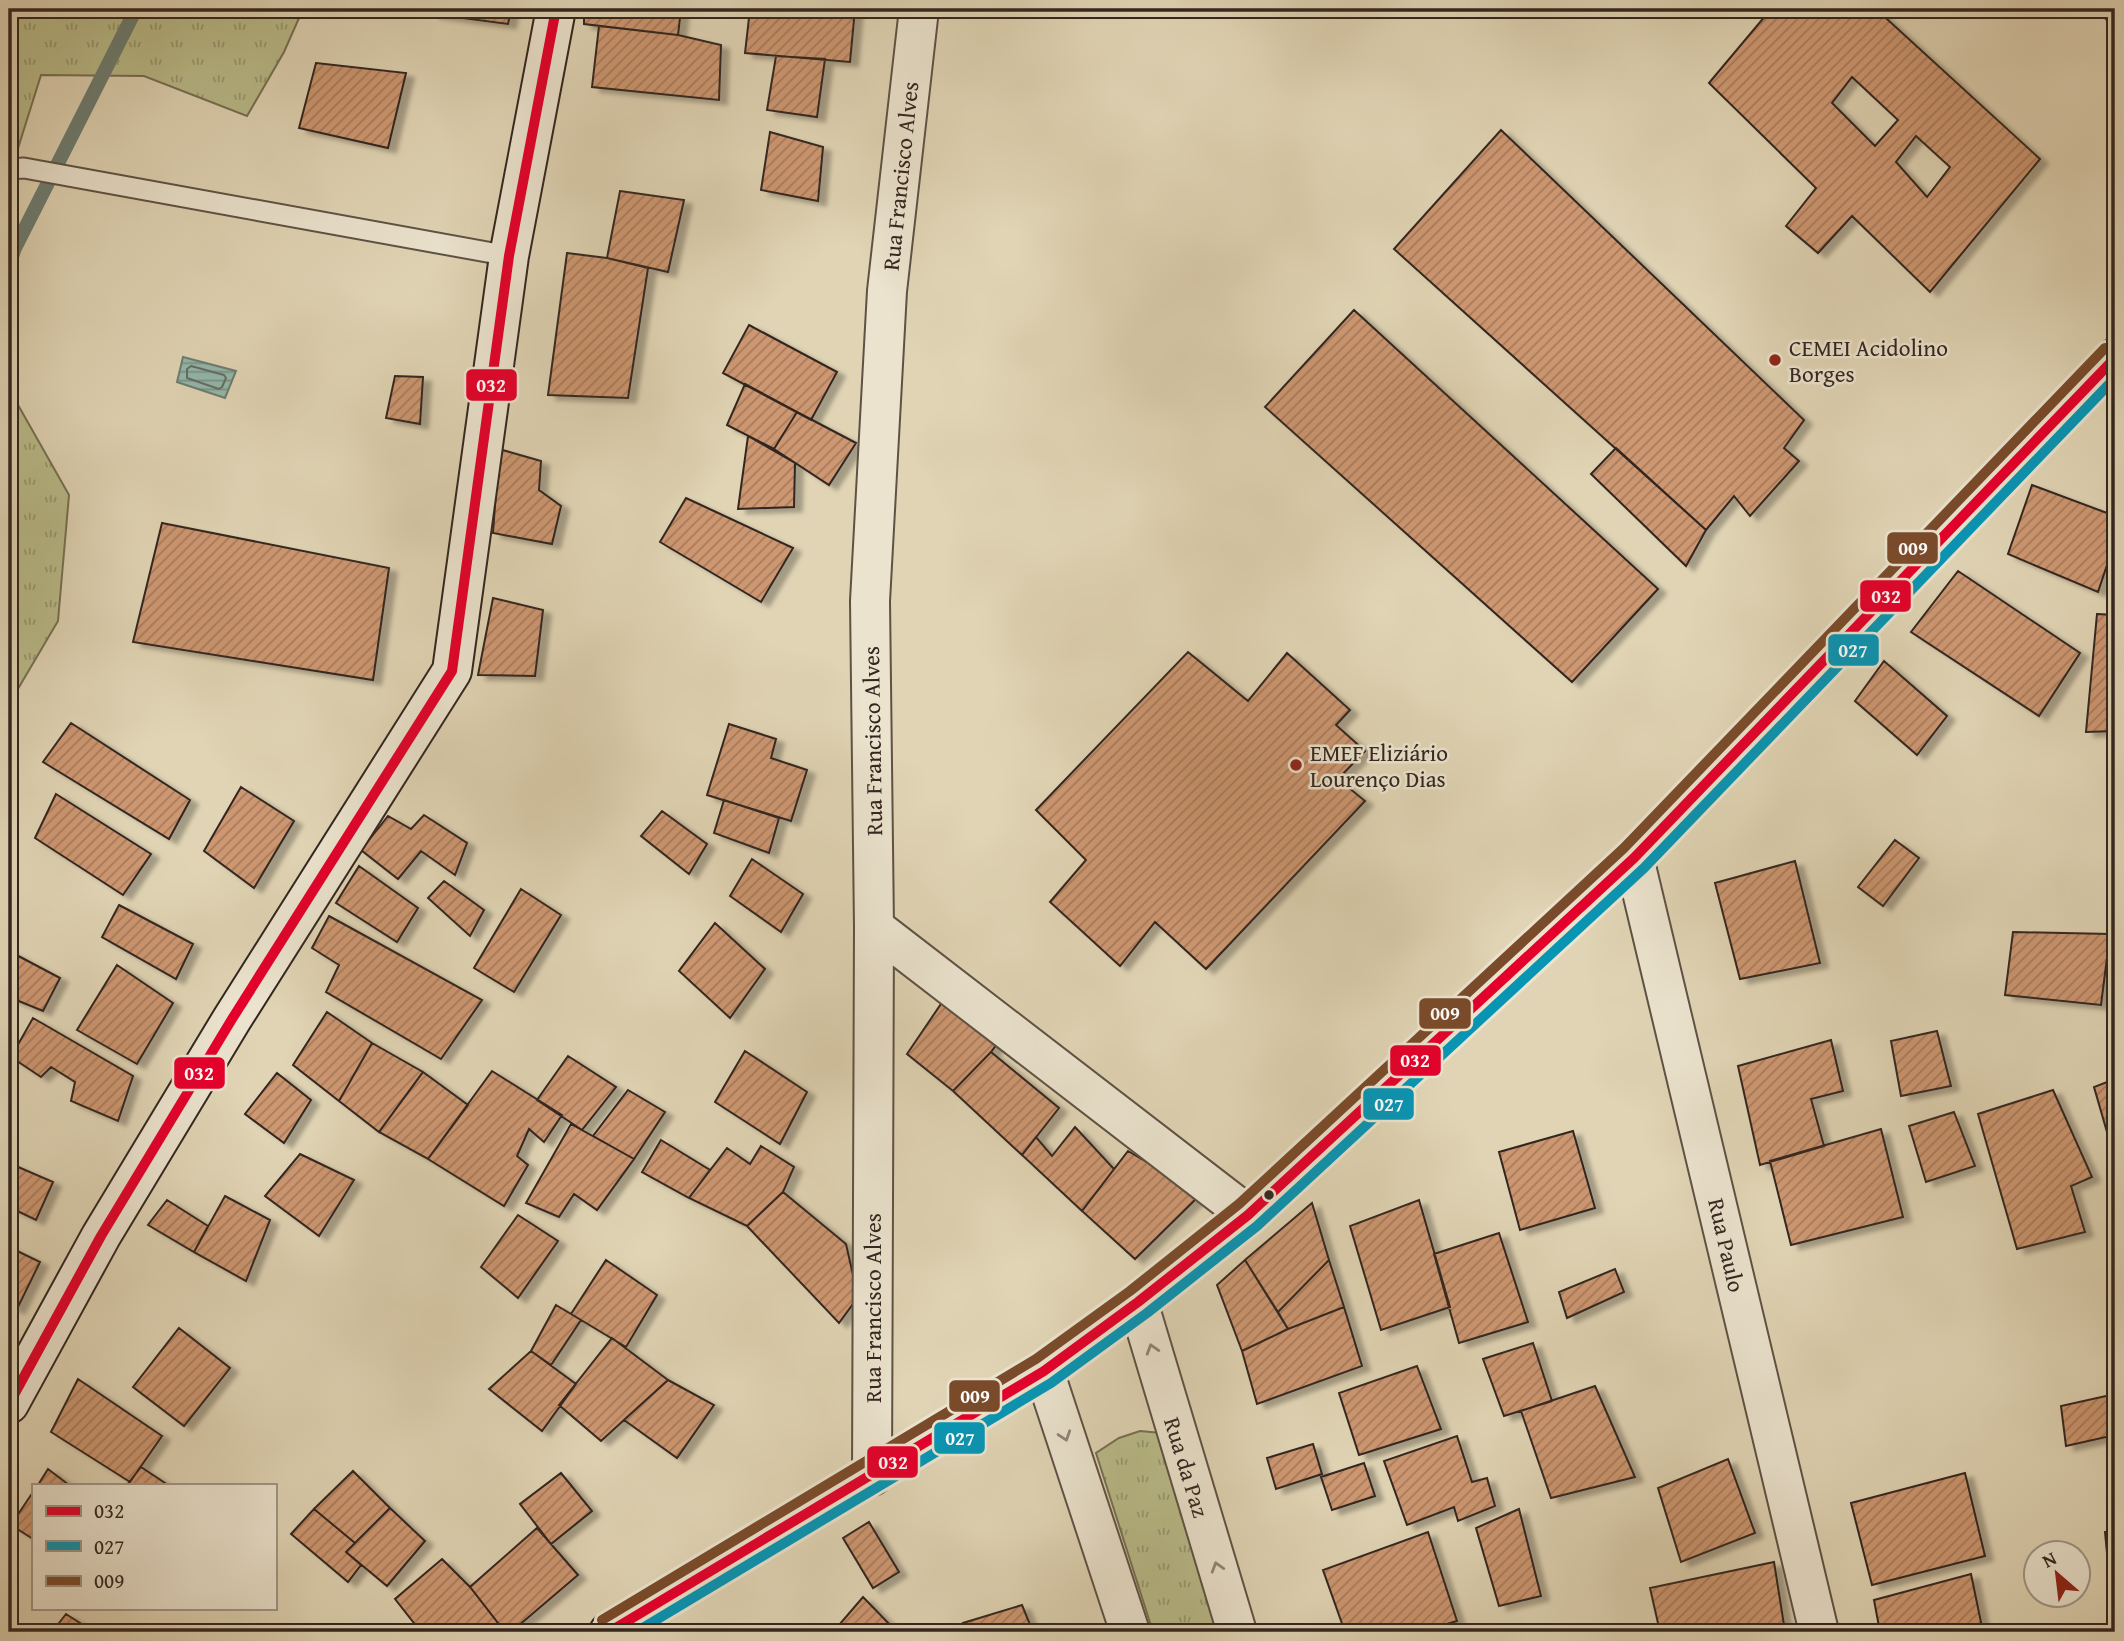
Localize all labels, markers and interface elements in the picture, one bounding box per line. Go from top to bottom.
street label: Rua Francisco Alves [874,80,926,272]
place label: CEMEI Acidolino Borges [1789,331,1948,390]
marker: CEMEI Acidolino Borges [1767,352,1783,368]
line badge: 032 [465,368,518,402]
text: 032 [476,371,506,399]
line badge: 009 [1886,531,1939,565]
text: 009 [1898,534,1928,562]
line badge: 032 [1859,579,1912,613]
text: 032 [1871,582,1901,610]
line badge: 027 [1827,633,1880,667]
text: 027 [1838,636,1868,664]
street label: Rua Francisco Alves [854,646,890,836]
place label: EMEF Eliziário Lourenço Dias [1310,736,1448,795]
marker: EMEF Eliziário Lourenço Dias [1288,757,1304,773]
line badge: 009 [1418,997,1472,1030]
text: 009 [1430,999,1460,1027]
line badge: 032 [1389,1044,1442,1077]
text: 032 [1400,1046,1430,1074]
line badge: 032 [173,1056,226,1090]
text: 032 [184,1059,214,1087]
line badge: 027 [1362,1087,1415,1121]
text: 027 [1374,1090,1404,1118]
unlabelled marker [1262,1188,1276,1202]
street label: Rua Paulo [1700,1195,1754,1295]
street label: Rua Francisco Alves [856,1213,889,1403]
one-way arrow [1145,1343,1160,1355]
line badge: 009 [948,1379,1001,1413]
text: 009 [960,1382,990,1410]
street label: Rua da Paz [1156,1413,1218,1521]
line badge: 027 [933,1421,986,1455]
text: 027 [945,1424,975,1452]
one-way arrow [1057,1429,1071,1442]
line badge: 032 [866,1445,919,1479]
text: 032 [878,1448,908,1476]
legend [32,1484,276,1610]
text: 032 [94,1495,124,1526]
text: 027 [94,1531,124,1562]
north arrow [2022,1540,2092,1610]
text: N [2037,1544,2061,1574]
one-way arrow [1211,1561,1226,1573]
text: 009 [94,1565,124,1596]

